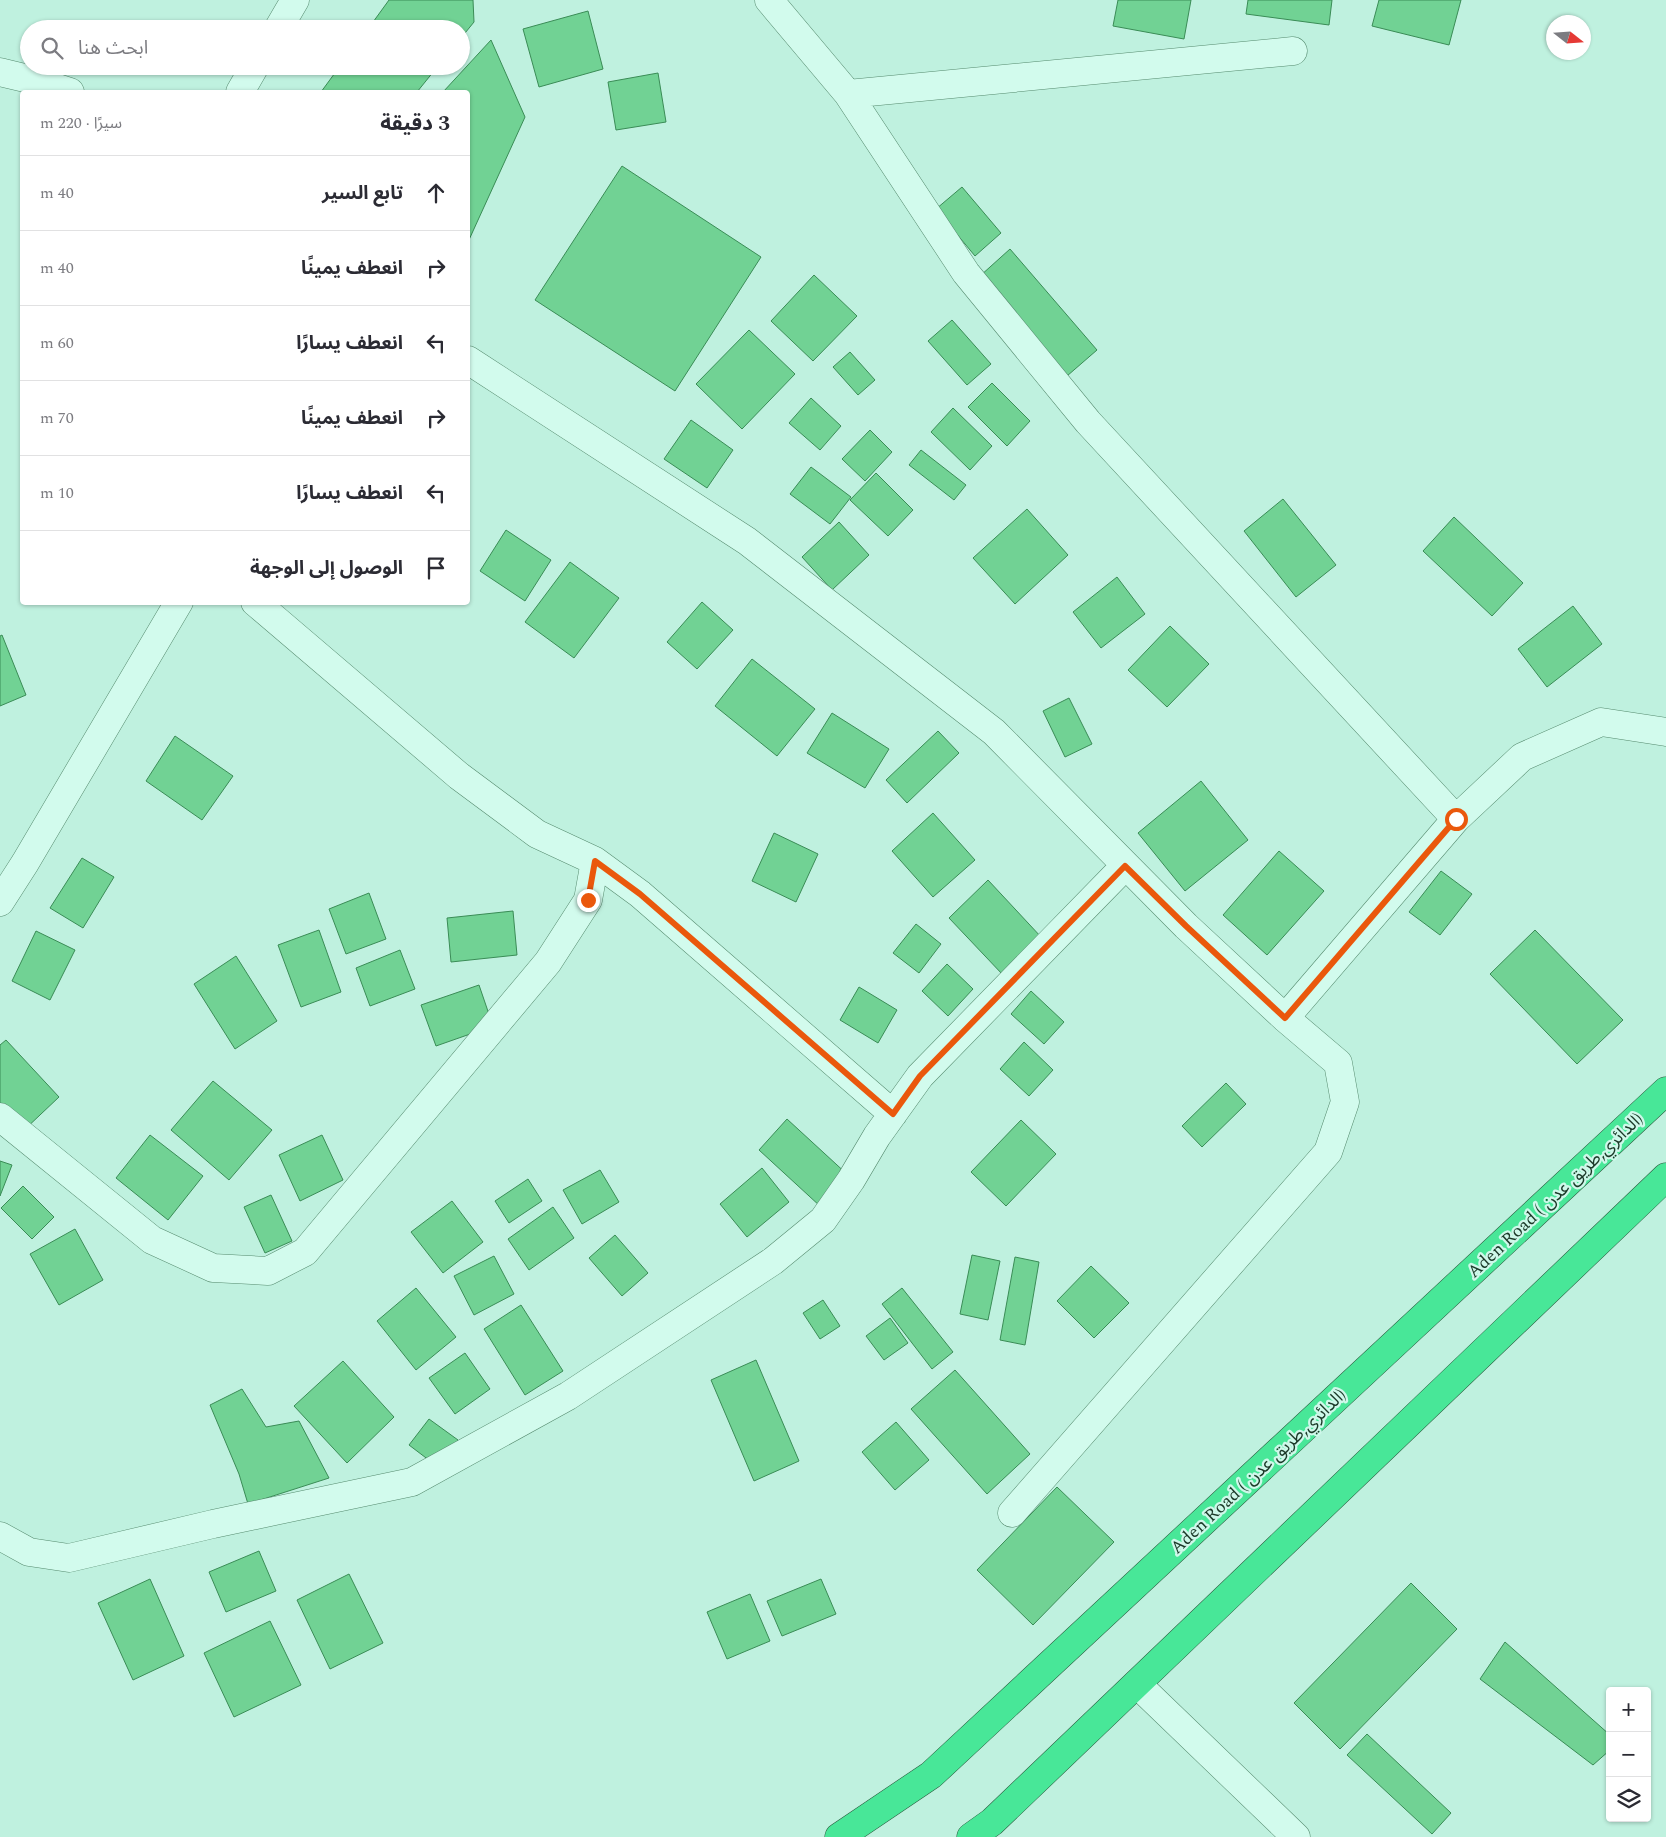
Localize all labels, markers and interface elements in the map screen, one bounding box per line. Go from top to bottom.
north arrow [1546,15,1591,60]
search box [20,20,470,75]
icon: search [38,34,66,62]
text: ابحث هنا [78,34,148,63]
text: 3 دقيقة [380,108,450,140]
text: سيرًا · 220 m [40,111,122,135]
text: تابع السير [322,179,403,208]
icon: ahead [422,179,450,207]
text: 40 m [40,181,74,205]
text: انعطف يمينًا [301,254,403,283]
icon: right [422,254,450,282]
text: 40 m [40,256,74,280]
text: انعطف يسارًا [296,329,403,358]
icon: left [422,329,450,357]
text: 60 m [40,331,74,355]
text: انعطف يمينًا [301,404,403,433]
icon: right [422,404,450,432]
text: 70 m [40,406,74,430]
text: انعطف يسارًا [296,479,403,508]
icon: left [422,479,450,507]
text: 10 m [40,481,74,505]
text: الوصول إلى الوجهة [250,554,403,583]
icon: arrive [422,554,450,582]
route start [1445,808,1468,831]
route end [577,889,600,912]
street label: Aden Road ( الدائري,طريق عدن) [1461,1106,1650,1285]
street label: Aden Road ( الدائري,طريق عدن) [1164,1382,1353,1561]
map controls [1606,1687,1651,1822]
button: + [1606,1687,1651,1732]
button: − [1606,1732,1651,1777]
button: layers [1606,1777,1651,1822]

